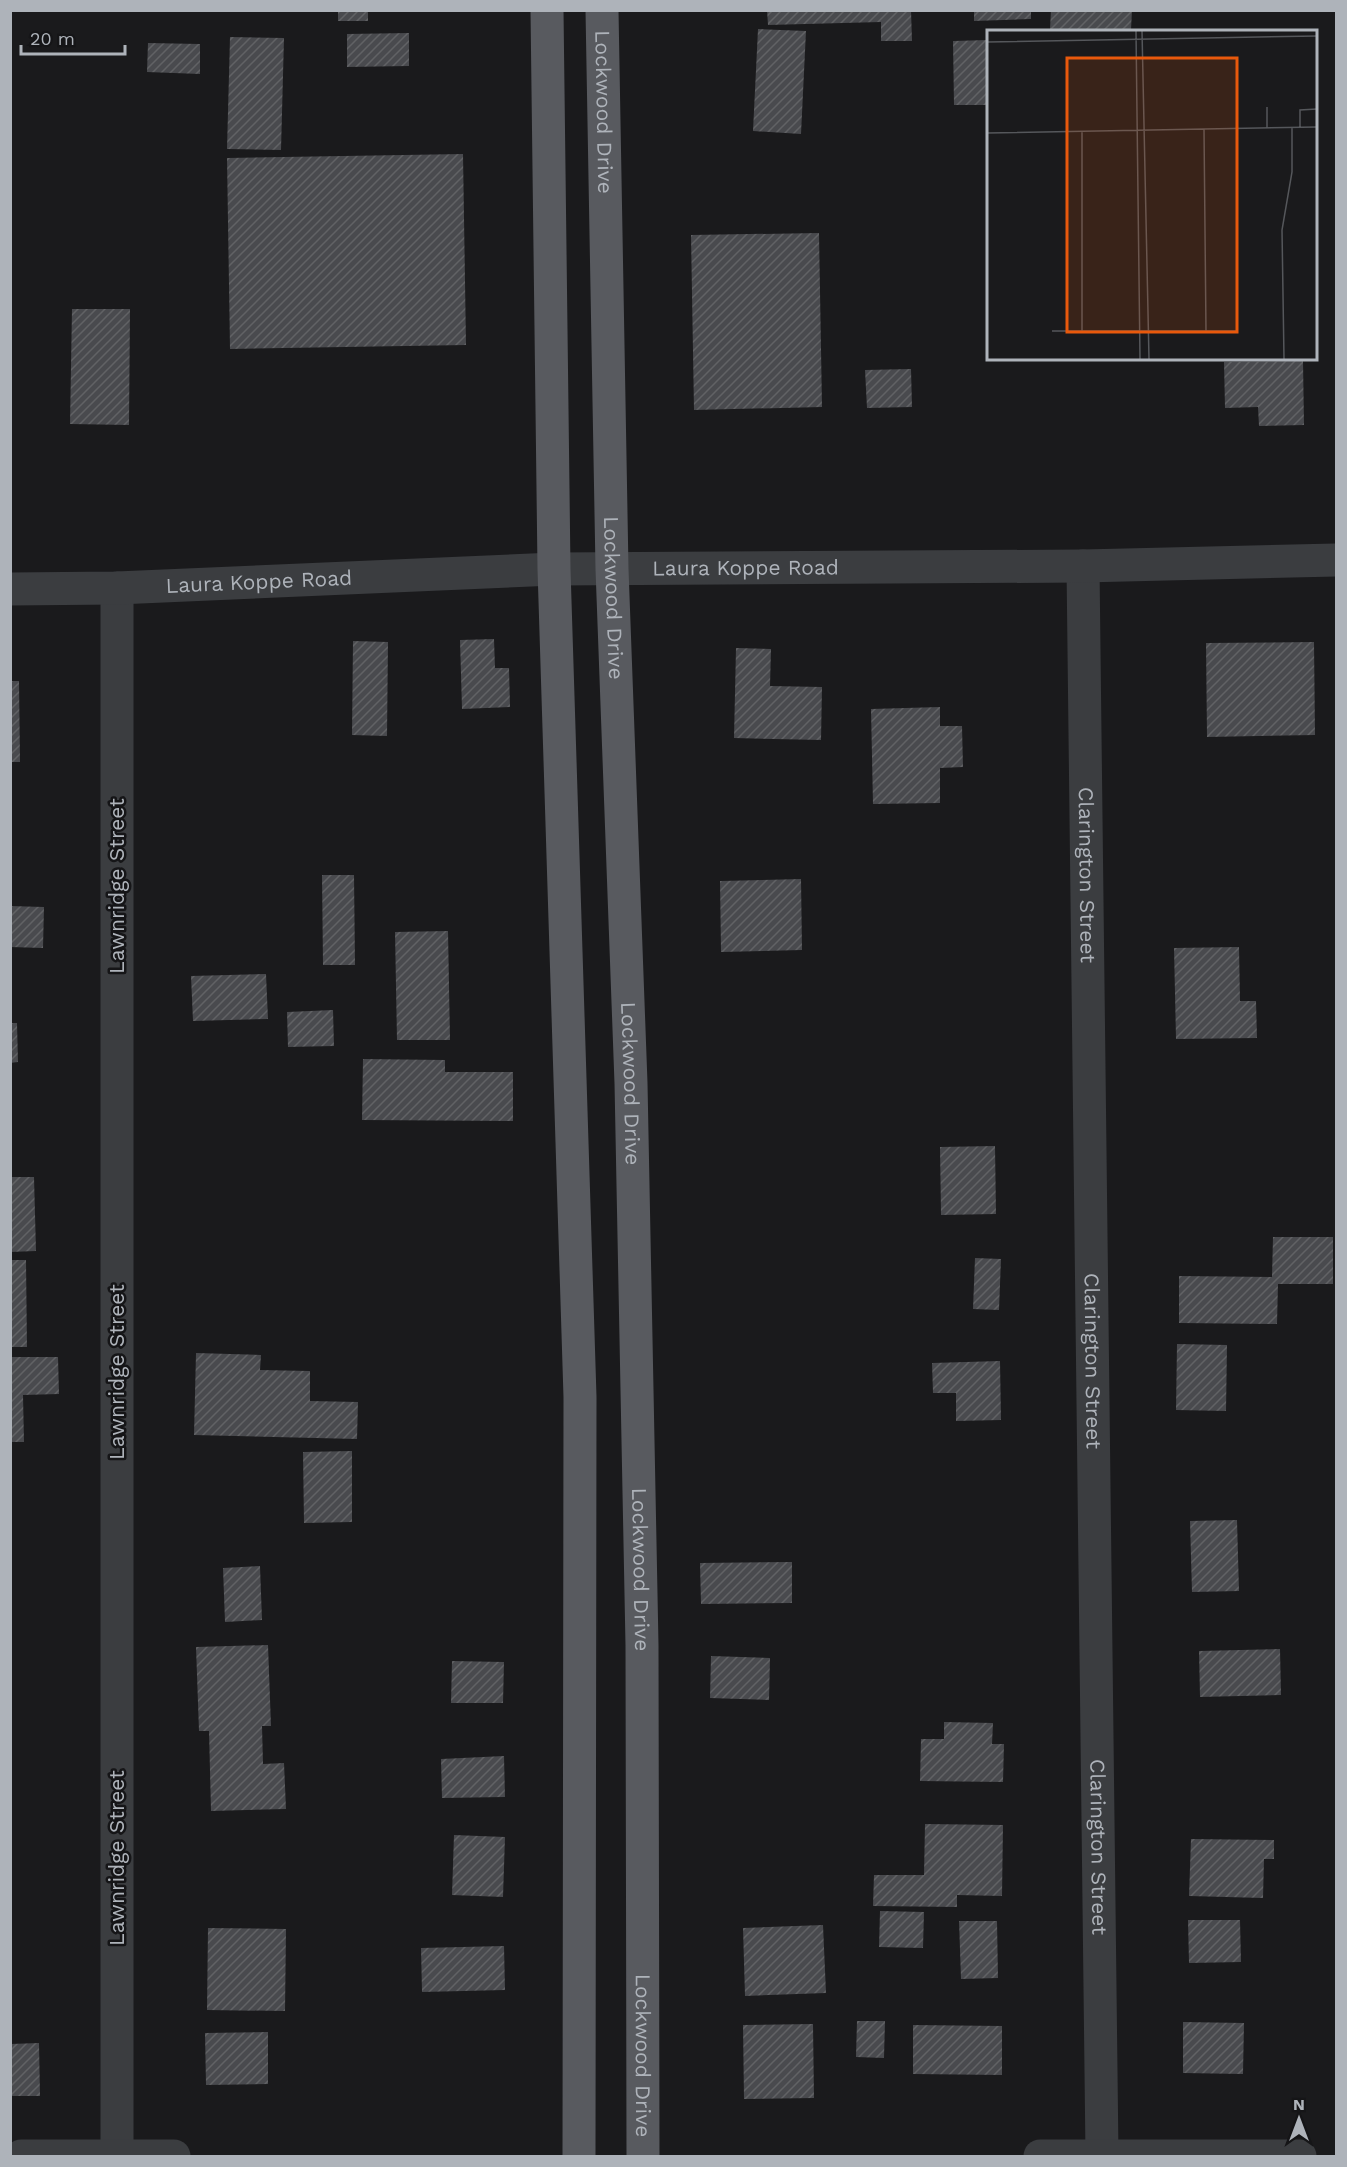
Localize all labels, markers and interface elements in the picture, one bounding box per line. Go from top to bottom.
scale bar [21,18,124,56]
text: 20 m [30,28,75,49]
street label: Lockwood Drive [590,30,618,194]
inset map [987,30,1317,360]
street label: Lockwood Drive [599,516,629,680]
street label: Laura Koppe Road [652,554,839,580]
street label: Laura Koppe Road [165,565,353,598]
street label: Clarington Street [1074,787,1101,963]
street label: Lawnridge Street [104,798,129,974]
street label: Lockwood Drive [616,1001,646,1166]
street label: Clarington Street [1079,1273,1107,1449]
street label: Lawnridge Street [104,1284,129,1460]
street label: Lockwood Drive [627,1487,655,1651]
street label: Clarington Street [1085,1759,1112,1935]
street label: Lawnridge Street [104,1770,129,1946]
street label: Lockwood Drive [631,1974,656,2137]
north arrow [1269,2089,1329,2149]
text: N [1293,2095,1305,2114]

